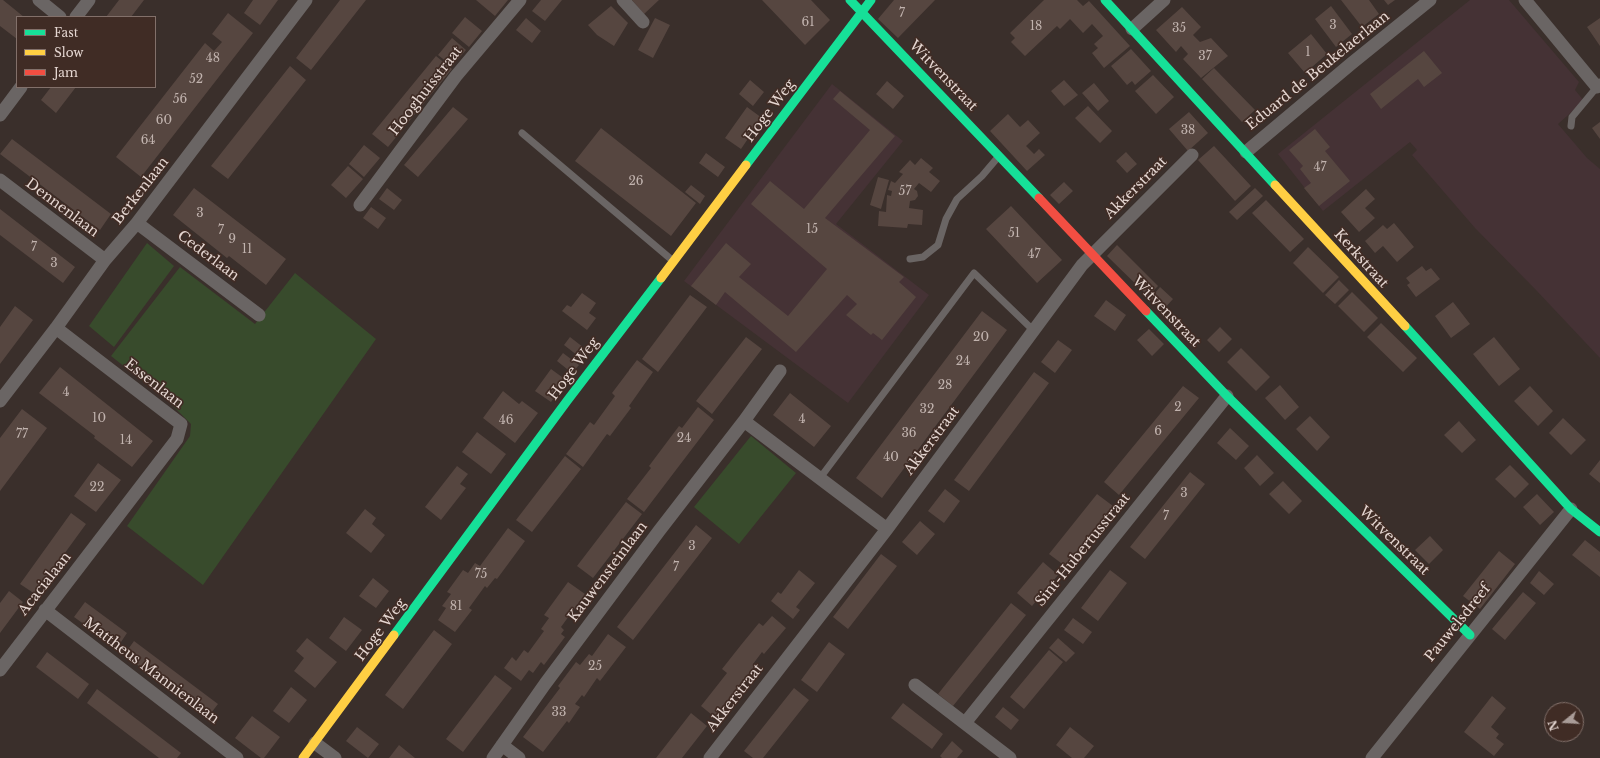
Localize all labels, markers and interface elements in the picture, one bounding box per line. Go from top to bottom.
house number: 7 [899,7,905,21]
street label: Eduard de Beukelaerlaan [1243,8,1393,134]
legend [16,16,156,88]
house number: 61 [801,16,815,30]
house number: 3 [1329,19,1337,33]
house number: 18 [1030,20,1042,34]
house number: 35 [1172,22,1186,36]
text: Fast [54,25,78,40]
street label: Witvenstraat [905,37,981,115]
street label: Hooghuisstraat [386,43,466,139]
text: Slow [54,45,83,60]
house number: 1 [1305,46,1311,60]
house number: 37 [1198,50,1212,64]
house number: 48 [206,52,220,66]
text: Jam [54,65,78,80]
house number: 52 [189,73,203,87]
street label: Hoge Weg [741,76,799,146]
house number: 56 [173,93,187,107]
house number: 60 [156,114,172,128]
house number: 38 [1181,124,1195,138]
house number: 64 [141,134,155,148]
street label: Akkerstraat [1101,153,1171,223]
street label: Berkenlaan [109,154,173,228]
house number: 47 [1313,161,1327,175]
street label: Dennenlaan [22,175,102,241]
house number: 26 [628,175,644,189]
house number: 57 [899,185,911,199]
house number: 3 [196,207,204,221]
house number: 15 [806,223,818,237]
house number: 7 [218,224,224,238]
street label: Kerkstraat [1330,226,1392,292]
street label: Cederlaan [174,227,242,285]
house number: 51 [1008,227,1020,241]
house number: 9 [228,233,236,247]
house number: 7 [31,241,37,255]
house number: 11 [242,243,252,257]
house number: 47 [1027,248,1041,262]
house number: 3 [50,257,58,271]
street label: Witvenstraat [1128,273,1204,351]
house number: 20 [973,331,989,345]
street label: Hoge Weg [545,334,603,404]
house number: 24 [956,355,970,369]
street label: Essenlaan [121,356,187,412]
house number: 28 [938,379,952,393]
house number: 4 [62,386,70,400]
house number: 2 [1174,401,1182,415]
street label: Akkerstraat [901,403,963,479]
house number: 32 [920,403,934,417]
house number: 10 [92,412,106,426]
house number: 4 [798,413,806,427]
house number: 46 [499,414,513,428]
house number: 6 [1154,425,1162,439]
house number: 36 [901,427,917,441]
house number: 77 [16,428,28,442]
house number: 24 [677,432,691,446]
house number: 14 [120,434,132,448]
house number: 40 [883,451,899,465]
house number: 22 [90,481,104,495]
house number: 3 [1180,487,1188,501]
street label: Sint-Hubertusstraat [1032,490,1134,610]
street label: Witvenstraat [1355,503,1433,579]
house number: 7 [1163,510,1169,524]
street label: Kauwensteinlaan [565,519,651,625]
house number: 3 [688,540,696,554]
street label: Acacialaan [15,549,75,619]
house number: 7 [673,561,679,575]
house number: 75 [475,568,487,582]
street label: Pauwelsdreef [1422,581,1494,665]
street label: Hoge Weg [352,595,410,665]
house number: 81 [450,600,462,614]
street label: Mattheus Mannienlaan [80,615,222,727]
house number: 25 [588,660,602,674]
street label: Akkerstraat [703,661,767,735]
north arrow [1544,702,1584,742]
house number: 33 [552,706,566,720]
text: N [1545,718,1562,732]

